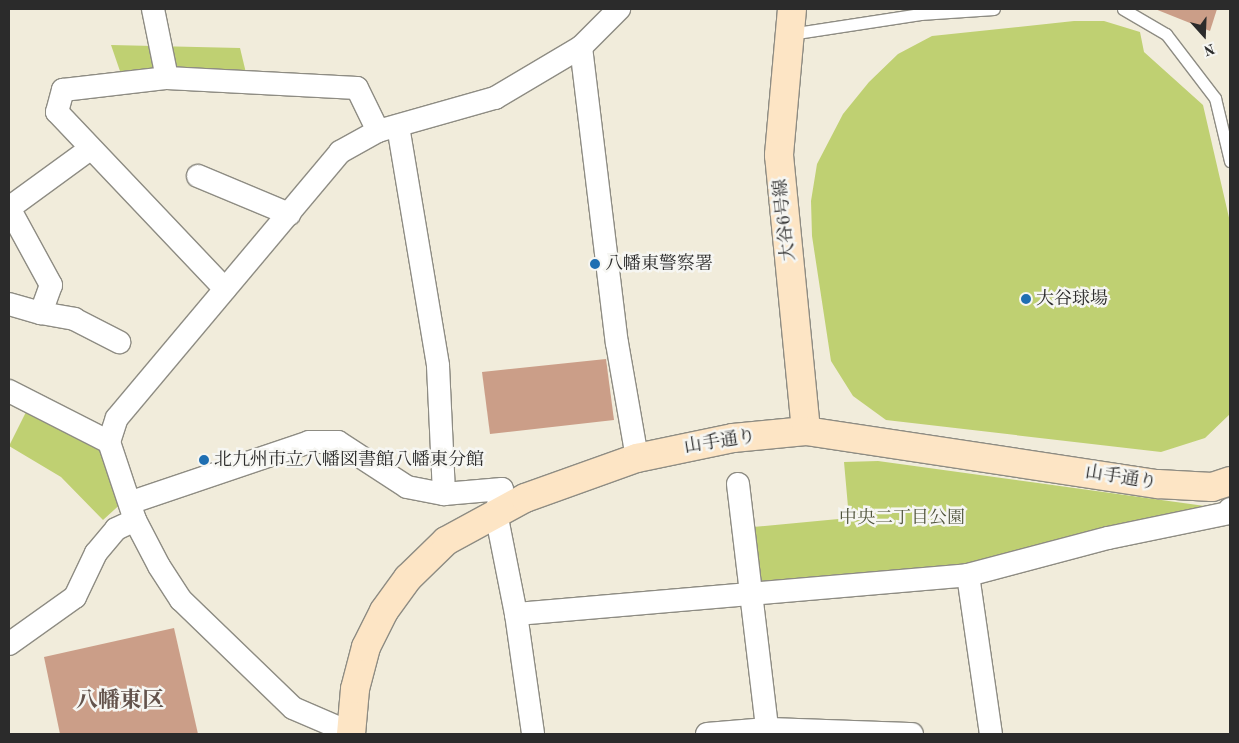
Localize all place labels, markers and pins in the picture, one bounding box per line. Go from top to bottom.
place label: 八幡東警察署 [605,253,713,275]
marker: 八幡東警察署 [589,258,601,270]
place label: 大谷球場 [1036,288,1108,310]
marker: 大谷球場 [1020,293,1032,305]
place label: 北九州市立八幡図書館八幡東分館 [214,449,484,471]
marker: 北九州市立八幡図書館八幡東分館 [198,454,210,466]

